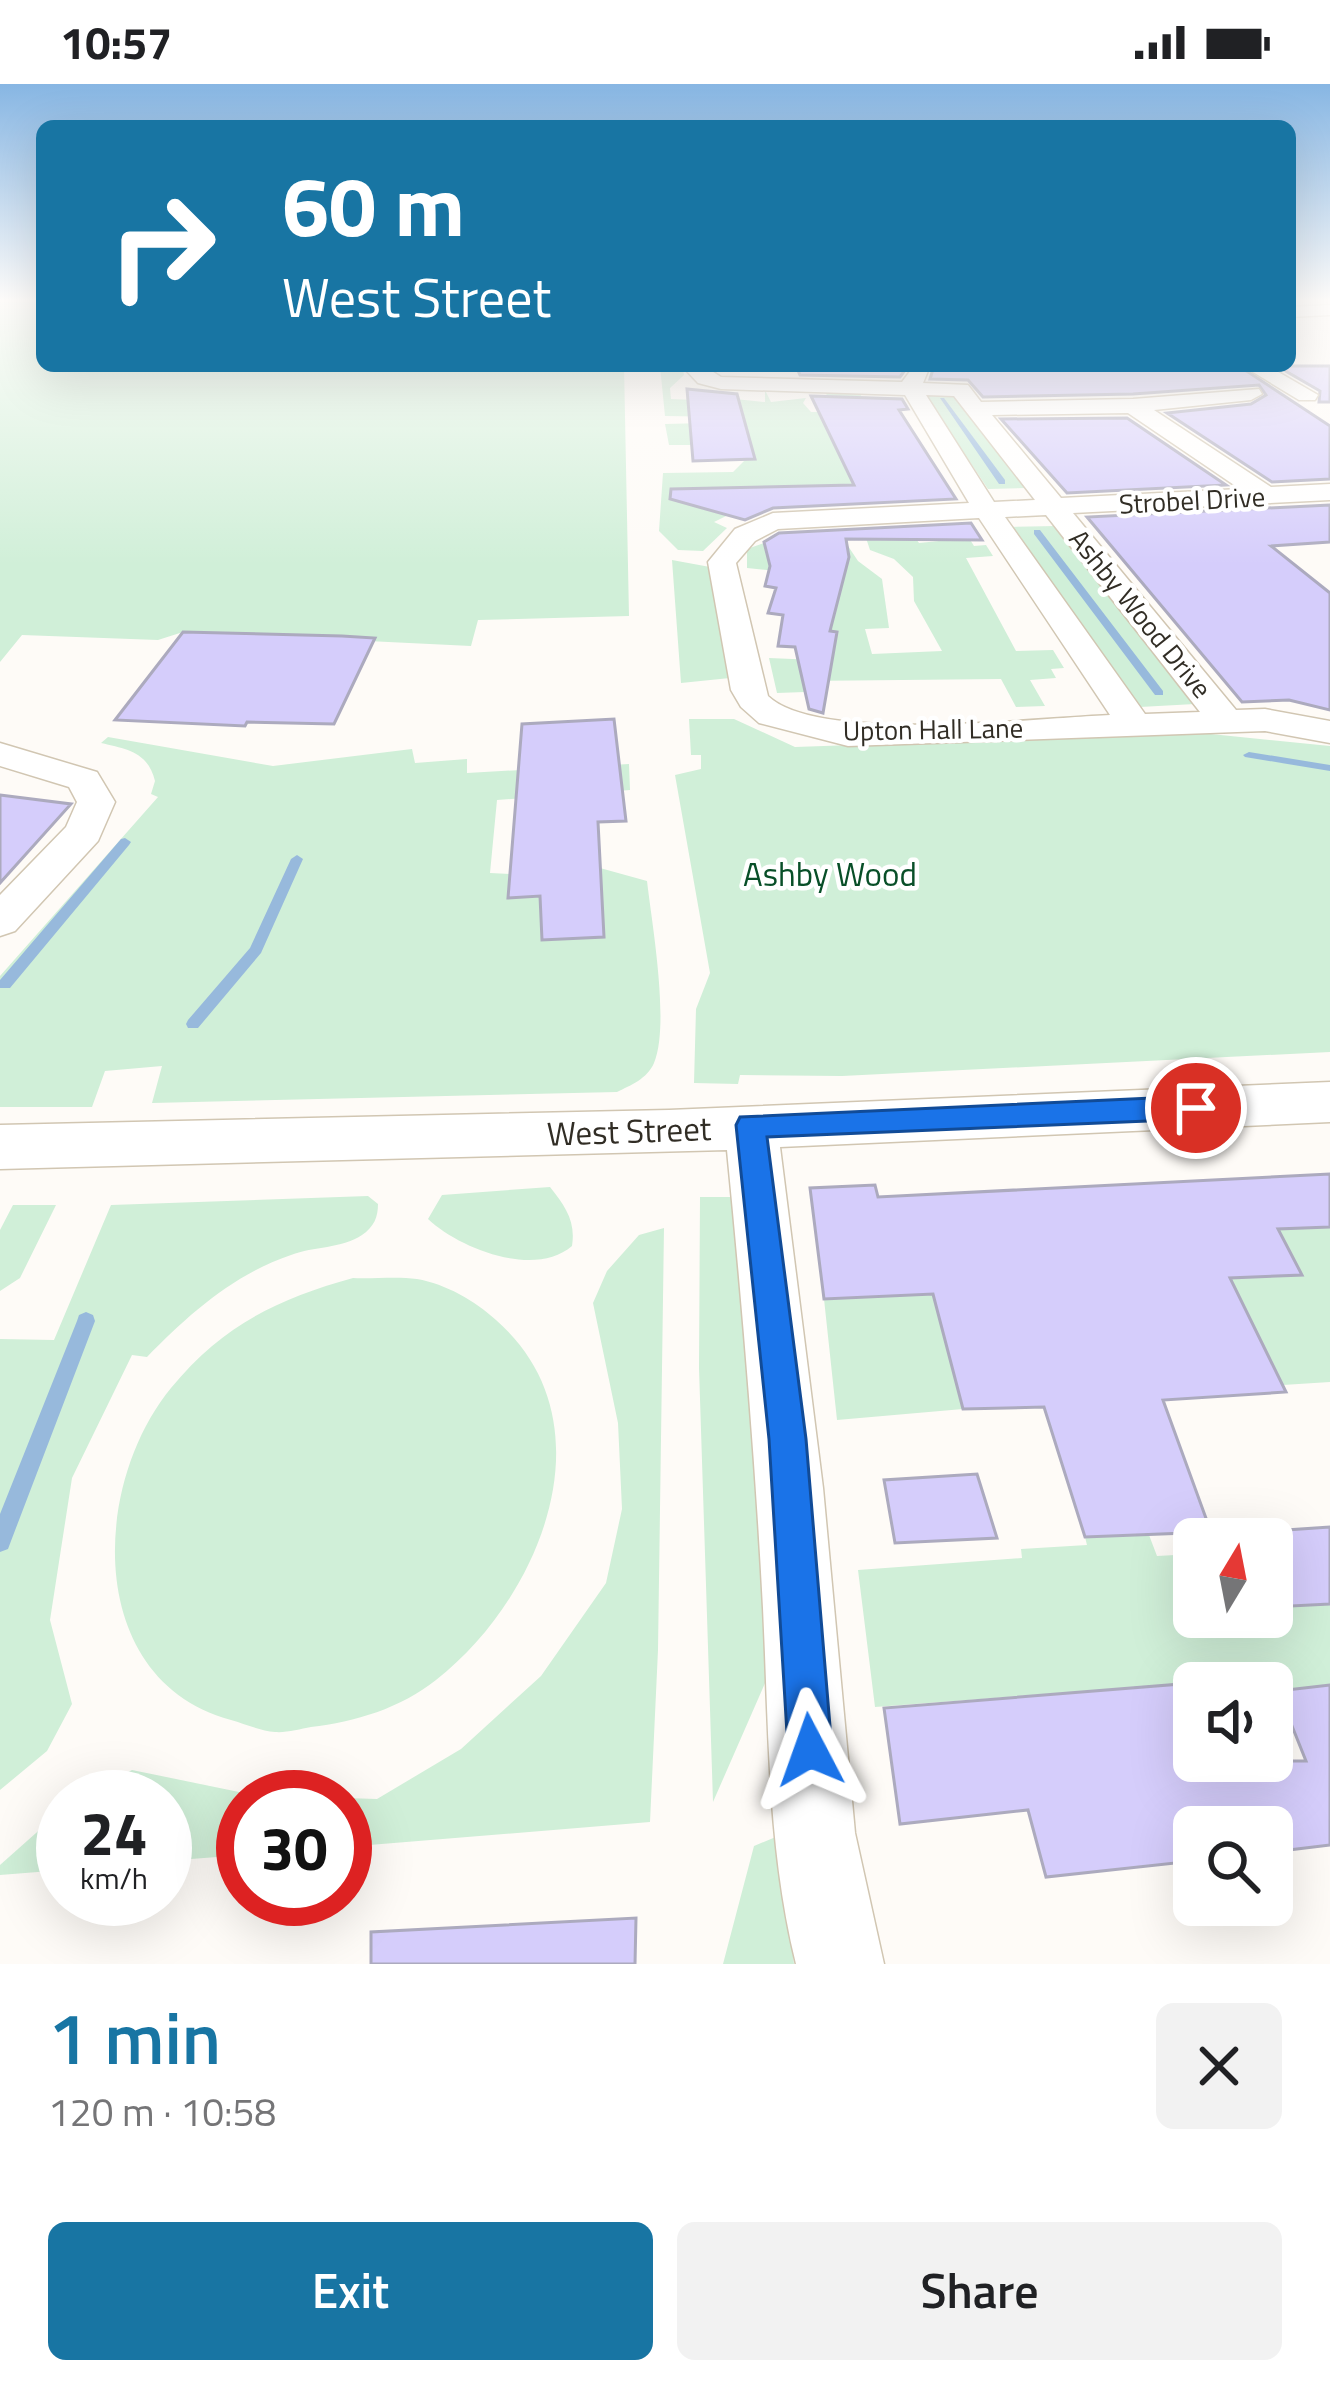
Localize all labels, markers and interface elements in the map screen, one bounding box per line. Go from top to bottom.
text: 10:57 [60,8,172,76]
text: 60 m [282,141,465,269]
icon: right [84,168,240,324]
text: West Street [282,256,551,338]
street label: Strobel Drive [1118,475,1266,524]
street label: Ashby Wood Drive [1060,520,1222,706]
street label: Upton Hall Lane [842,706,1024,751]
park label: Ashby Wood [743,849,917,899]
pin [1145,1057,1247,1159]
icon: arrive [1163,1075,1229,1141]
street label: West Street [546,1103,712,1159]
north arrow [1173,1518,1293,1638]
map controls [1173,1518,1293,1926]
button: sound [1173,1662,1293,1782]
position arrow [747,1687,873,1813]
speed limit sign: 30 [216,1770,372,1926]
text: 24 [80,1787,148,1878]
button: search [1173,1806,1293,1926]
text: km/h [80,1855,148,1901]
text: 1 min [48,1982,221,2092]
button: close [1156,2003,1282,2129]
text: 120 m · 10:58 [48,2082,276,2141]
button: Exit [48,2222,653,2360]
button: Share [677,2222,1282,2360]

